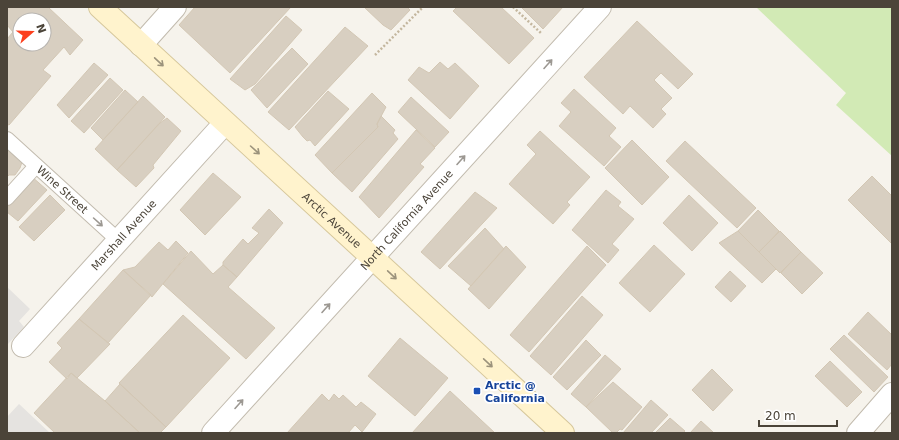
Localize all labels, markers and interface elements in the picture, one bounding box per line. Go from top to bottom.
north arrow [12,12,52,52]
text: N [33,22,49,35]
one-way arrow [154,57,164,66]
one-way arrow [544,59,553,69]
one-way arrow [250,145,260,155]
one-way arrow [456,155,466,165]
street label: Wine Street [34,163,91,216]
street label: North California Avenue [358,167,456,273]
street label: Arctic Avenue [300,190,364,251]
street label: Marshall Avenue [88,197,159,273]
one-way arrow [93,217,103,226]
one-way arrow [387,271,398,280]
one-way arrow [322,303,331,313]
one-way arrow [483,359,493,368]
place label: Arctic @ California [485,379,545,405]
marker: Arctic @ California [472,386,482,396]
one-way arrow [234,399,244,409]
scale bar [759,402,837,428]
text: 20 m [765,409,796,423]

